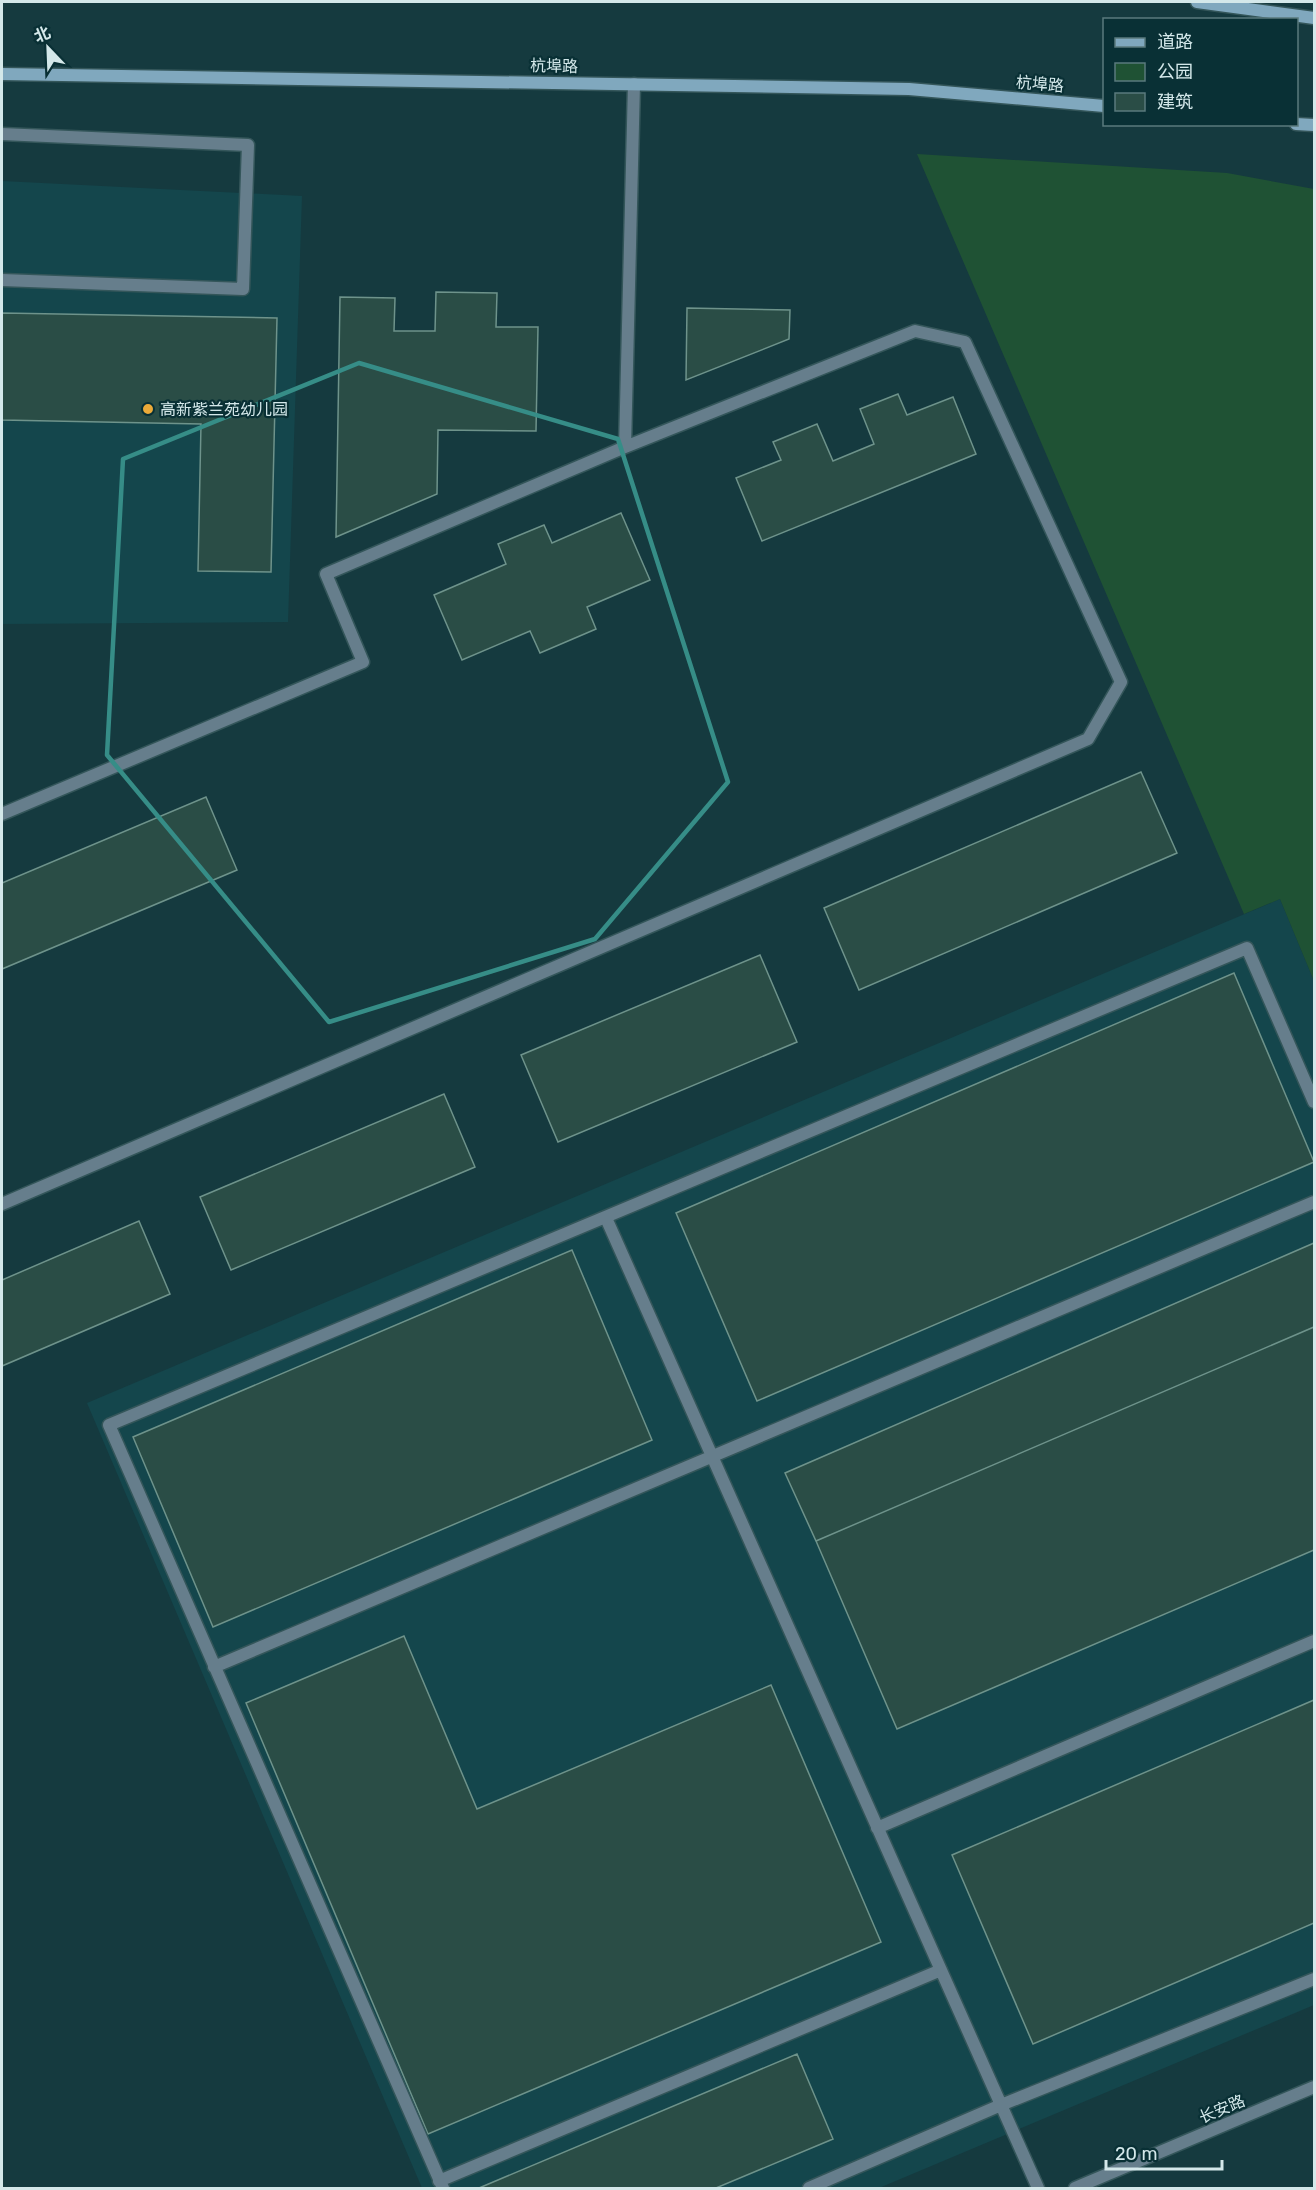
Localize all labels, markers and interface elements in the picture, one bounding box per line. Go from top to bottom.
north arrow [18,18,78,78]
legend [1103,18,1298,126]
text: 北 [31,23,53,47]
text: 道路 [1157,31,1193,53]
street label: 杭埠路 [530,56,578,76]
text: 公园 [1157,61,1193,83]
street label: 杭埠路 [1015,72,1065,96]
text: 建筑 [1157,91,1193,113]
place label: 高新紫兰苑幼儿园 [160,400,288,419]
marker: 高新紫兰苑幼儿园 [141,402,155,416]
street label: 长安路 [1196,2091,1248,2127]
scale bar [1106,2133,1222,2171]
text: 20 m [1115,2143,1157,2165]

